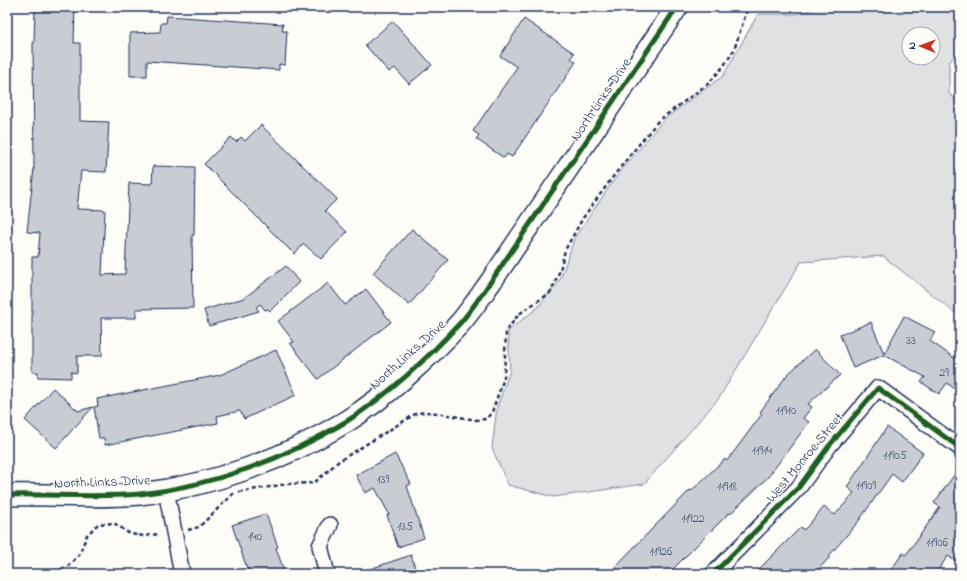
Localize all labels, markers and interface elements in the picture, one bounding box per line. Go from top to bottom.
north arrow [901,26,941,66]
text: N [904,42,920,50]
street label: North Links Drive [566,53,637,146]
street label: North Links Drive [365,315,451,395]
house number: 33 [906,332,916,350]
house number: 29 [939,364,949,382]
house number: 11910 [776,402,796,420]
street label: West Monroe Street [761,408,849,508]
house number: 11914 [752,442,772,460]
house number: 11905 [883,447,907,465]
street label: North Links Drive [53,470,151,495]
house number: 139 [377,471,390,489]
house number: 11909 [856,477,876,495]
house number: 11918 [717,478,737,496]
house number: 11922 [681,510,705,528]
house number: 135 [397,518,413,536]
house number: 140 [248,528,262,546]
house number: 11906 [926,534,949,552]
house number: 11926 [650,543,673,561]

